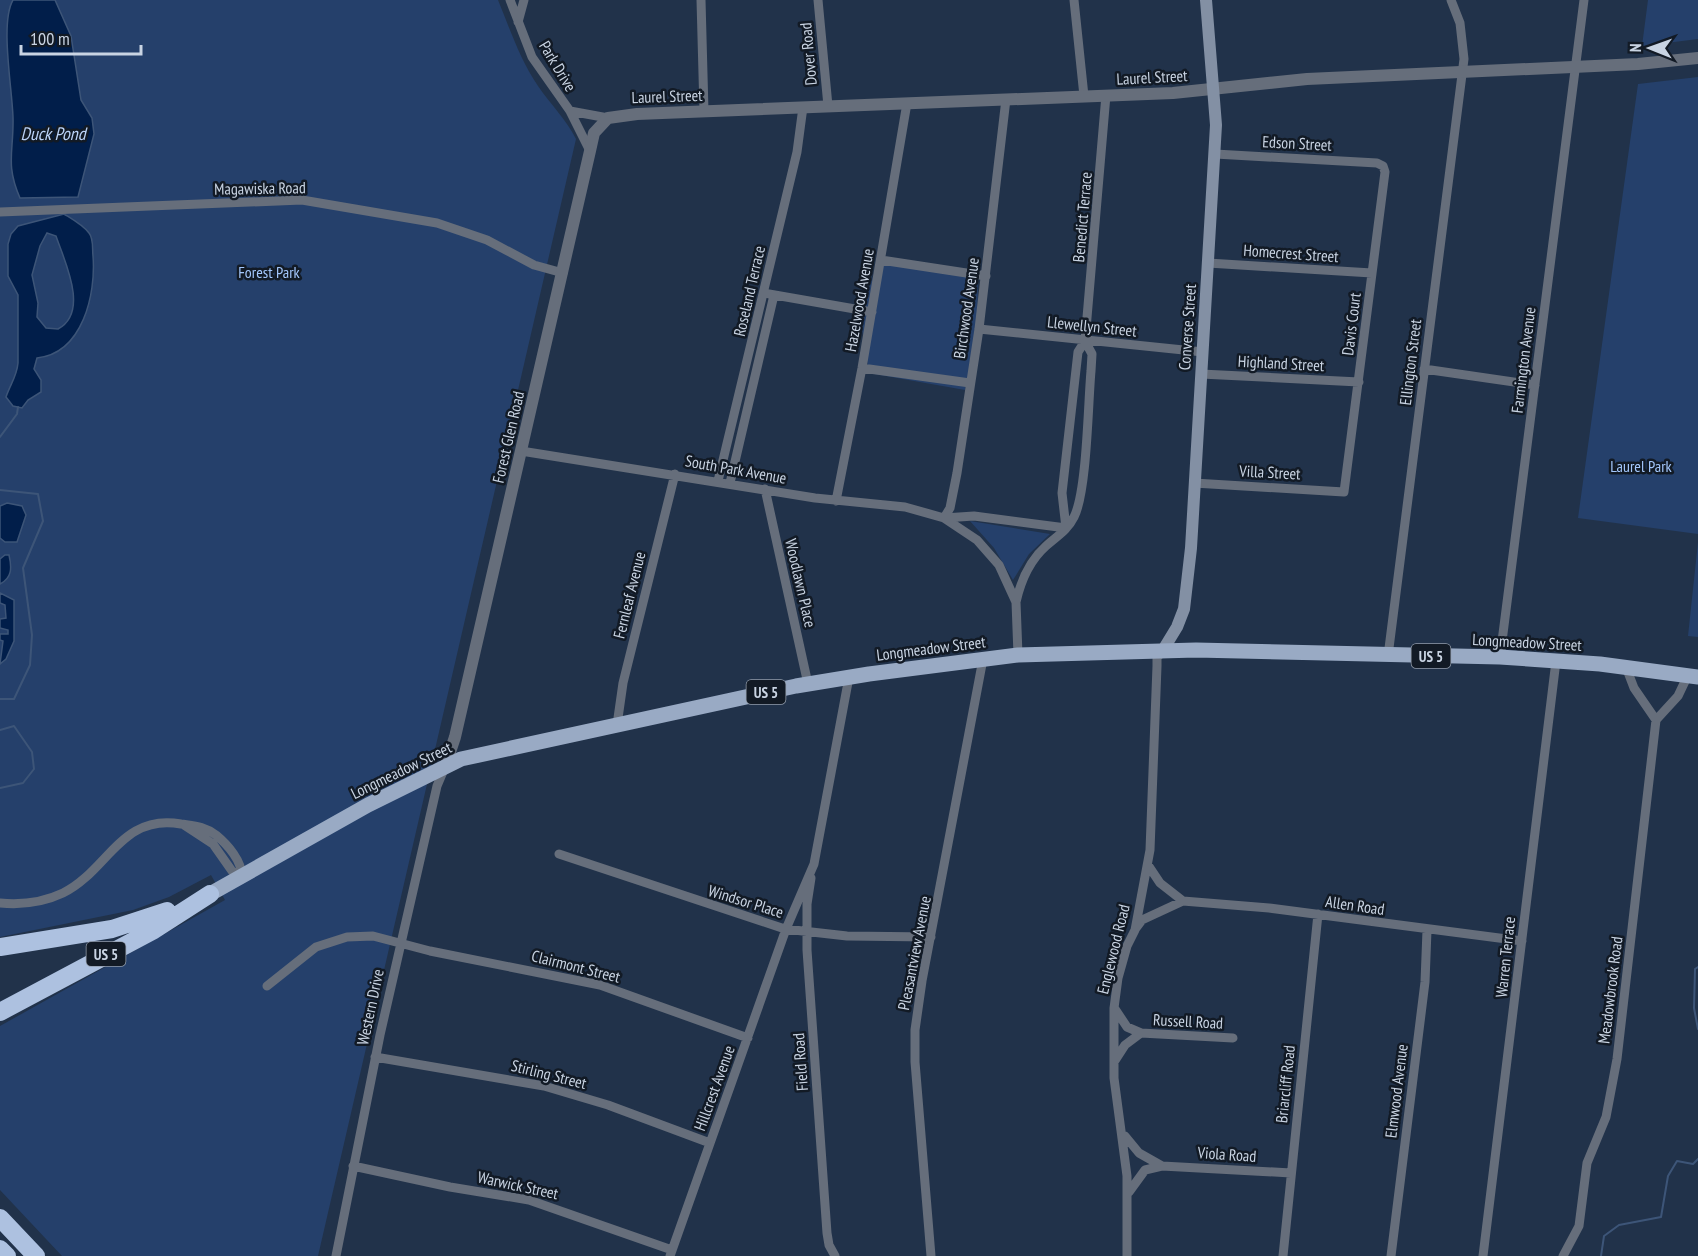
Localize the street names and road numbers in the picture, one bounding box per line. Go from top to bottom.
street label: Dover Road [795,22,821,86]
street label: Park Drive [535,37,581,95]
street label: Laurel Street [1116,65,1189,89]
street label: Laurel Street [631,85,703,107]
street label: Edson Street [1262,131,1333,155]
street label: Benedict Terrace [1068,171,1096,263]
street label: Magawiska Road [214,177,306,199]
street label: Homecrest Street [1243,240,1340,266]
street label: Roseland Terrace [729,244,769,338]
street label: Hazelwood Avenue [840,247,878,353]
street label: Birchwood Avenue [949,256,983,360]
street label: Converse Street [1174,283,1200,371]
street label: Davis Court [1337,291,1365,357]
street label: Farmington Avenue [1507,306,1539,414]
street label: Llewellyn Street [1046,311,1138,341]
street label: Ellington Street [1395,317,1425,406]
street label: Highland Street [1237,351,1325,375]
street label: Forest Glen Road [488,389,528,485]
street label: South Park Avenue [684,450,788,488]
street label: Villa Street [1238,460,1302,484]
street label: Woodlawn Place [781,537,821,629]
street label: Fernleaf Avenue [609,549,649,641]
street label: Longmeadow Street [1472,629,1583,655]
street label: Longmeadow Street [875,631,987,665]
road number: US 5 [1412,644,1450,668]
road number: US 5 [746,680,786,704]
street label: Longmeadow Street [347,737,455,803]
street label: Windsor Place [706,880,786,922]
street label: Allen Road [1324,891,1386,919]
street label: Pleasantview Avenue [893,894,935,1012]
street label: Englewood Road [1092,902,1134,996]
street label: Warren Terrace [1491,916,1519,998]
street label: Meadowbrook Road [1593,935,1627,1045]
road number: US 5 [86,942,126,966]
street label: Clairmont Street [530,945,623,987]
street label: Western Drive [352,967,388,1047]
street label: Russell Road [1152,1009,1224,1033]
street label: Field Road [788,1032,812,1092]
street label: Hillcrest Avenue [689,1043,739,1133]
street label: Elmwood Avenue [1380,1043,1412,1139]
street label: Briarcliff Road [1271,1044,1299,1124]
street label: Stirling Street [509,1055,589,1093]
street label: Viola Road [1196,1142,1257,1166]
street label: Warwick Street [476,1167,561,1203]

